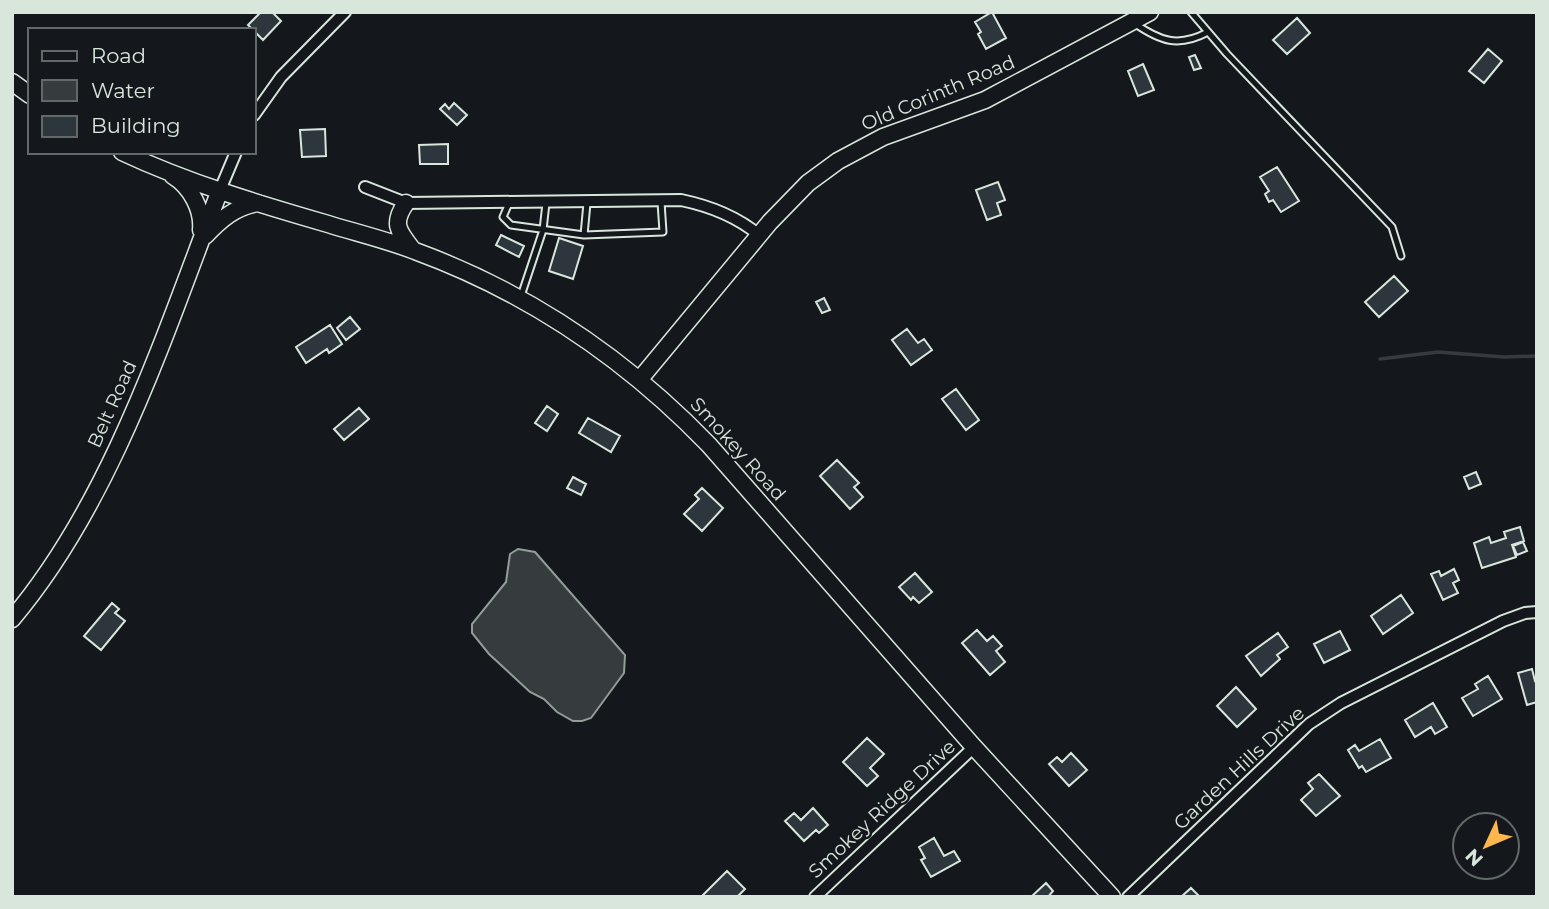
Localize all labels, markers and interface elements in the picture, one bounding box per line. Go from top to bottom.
legend [28,28,256,154]
text: Road [91,43,146,68]
street label: Old Corinth Road [858,50,1018,136]
text: Water [91,78,155,103]
text: Building [91,113,181,138]
street label: Belt Road [83,357,141,451]
street label: Smokey Road [686,393,790,505]
street label: Garden Hills Drive [1169,702,1309,834]
street label: Smokey Ridge Drive [804,735,960,883]
north arrow [1451,811,1521,881]
text: N [1461,844,1488,871]

